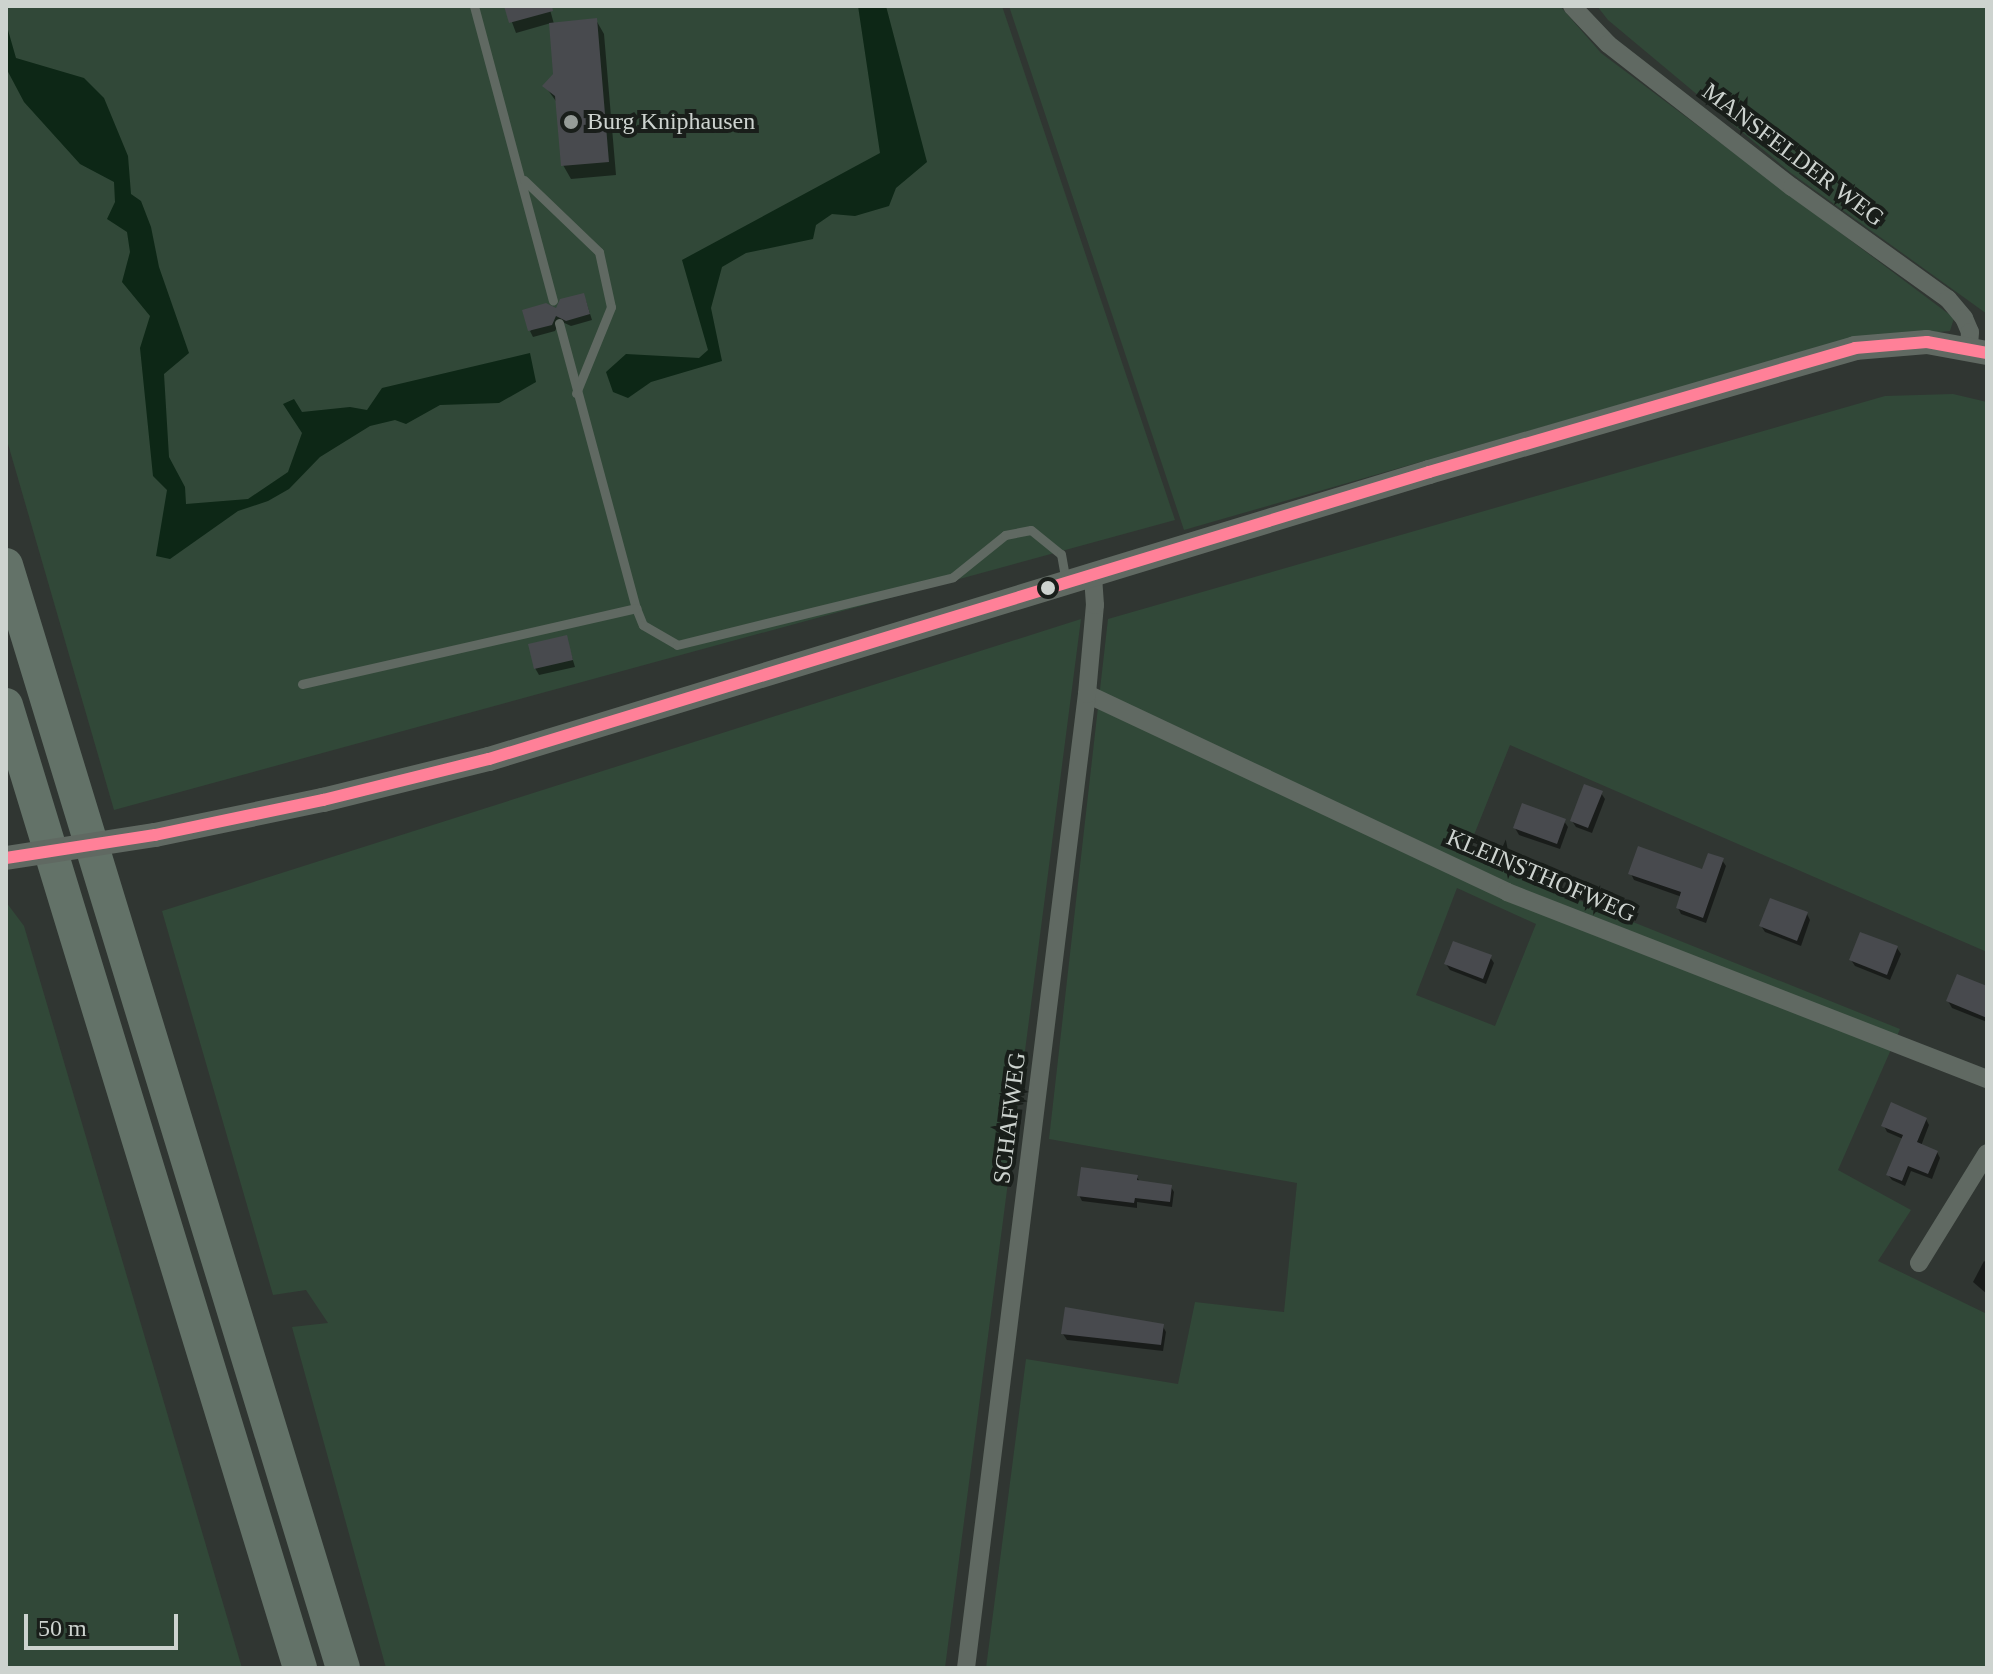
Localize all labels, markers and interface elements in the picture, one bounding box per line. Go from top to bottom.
street label: MANSFELDER WEG [1696,77,1890,233]
place label: Burg Kniphausen [587,108,755,136]
marker: Burg Kniphausen [562,113,580,131]
unlabelled marker [1040,580,1056,596]
street label: KLEINSTHOFWEG [1442,823,1640,929]
street label: SCHAFWEG [988,1051,1032,1185]
scale bar [28,1598,182,1648]
text: 50 m [38,1615,87,1641]

